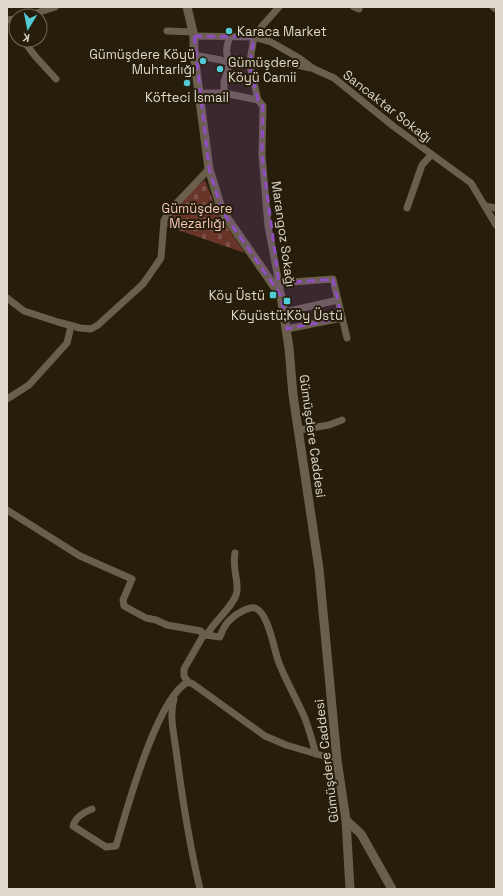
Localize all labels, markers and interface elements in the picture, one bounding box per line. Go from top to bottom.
north arrow [8,8,48,48]
place label: Karaca Market [237,23,327,40]
marker: Karaca Market [224,26,234,36]
text: K [22,30,31,45]
place label: Gümüşdere Köyü Muhtarlığı [89,46,195,78]
place label: Gümüşdere Köyü Camii [228,54,299,86]
marker: Gümüşdere Köyü Muhtarlığı [198,56,208,66]
marker: Gümüşdere Köyü Camii [215,64,225,74]
street label: Sancaktar Sokağı [340,66,436,147]
marker: Köfteci İsmail [182,78,192,88]
place label: Köfteci İsmail [145,89,229,106]
street label: Marangoz Sokağı [268,180,299,288]
park label: Gümüşdere Mezarlığı [162,200,232,232]
place label: Köy Üstü [209,287,265,304]
marker: Köy Üstü [268,290,278,300]
marker: Köyüstü;Köy Üstü [282,296,292,306]
place label: Köyüstü;Köy Üstü [231,307,343,324]
street label: Gümüşdere Caddesi [295,373,330,499]
street label: Gümüşdere Caddesi [310,698,343,824]

